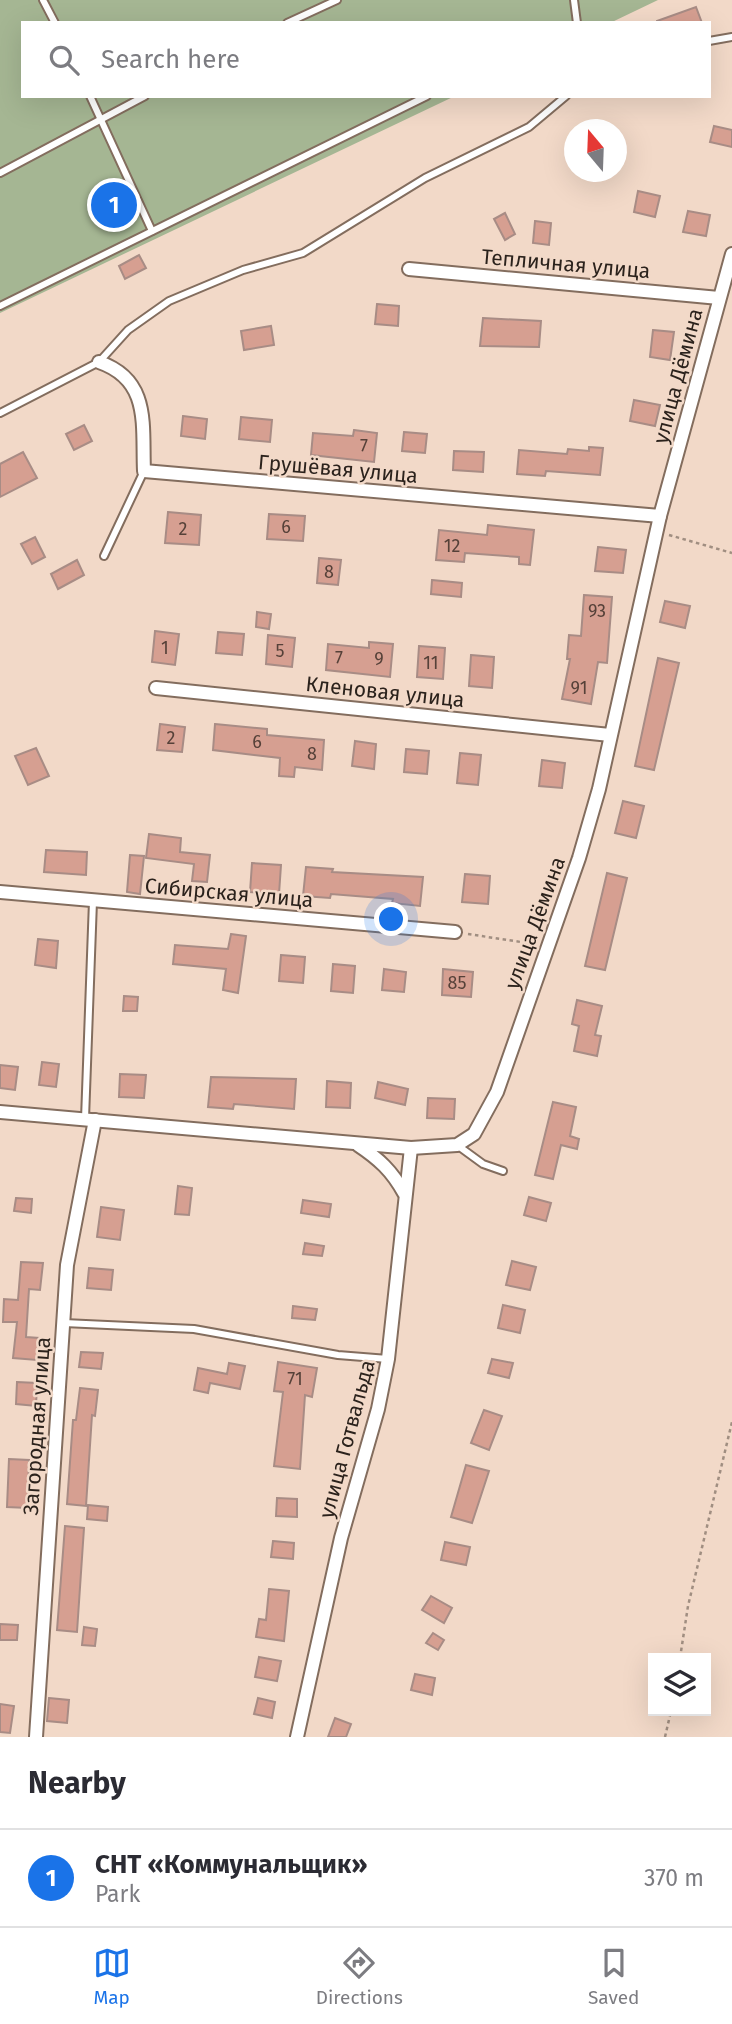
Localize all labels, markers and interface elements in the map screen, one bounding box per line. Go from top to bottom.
search box [21,21,711,98]
icon: search [45,41,83,79]
text: Search here [101,44,240,75]
north arrow [564,119,627,182]
pin: 1 [91,179,137,231]
street label: Тепличная улица [481,244,651,284]
street label: улица Дёмина [647,306,709,446]
house number: 7 [360,435,368,457]
street label: Грушёвая улица [257,449,419,489]
house number: 6 [281,516,291,538]
house number: 2 [179,518,188,540]
house number: 12 [444,535,460,557]
house number: 8 [324,561,334,583]
house number: 93 [588,600,606,622]
house number: 1 [161,637,169,659]
house number: 5 [275,640,285,662]
house number: 7 [335,647,343,669]
house number: 9 [374,648,384,670]
house number: 11 [423,652,439,674]
street label: Кленовая улица [304,671,466,713]
house number: 91 [571,677,587,699]
house number: 2 [167,727,176,749]
house number: 6 [252,731,262,753]
house number: 8 [307,743,317,765]
street label: улица Дёмина [499,853,571,993]
street label: Сибирская улица [144,873,314,913]
your location [374,902,408,936]
house number: 85 [448,972,466,994]
street label: Загородная улица [18,1336,56,1516]
street label: улица Готвальда [313,1357,381,1521]
house number: 71 [287,1368,303,1390]
map controls [648,1653,711,1716]
button: layers [648,1653,711,1716]
text: Nearby [28,1765,126,1801]
text: СНТ «Коммунальщик» [95,1849,367,1880]
text: 1 [46,1864,56,1892]
text: 370 m [644,1864,704,1892]
text: Park [95,1880,140,1908]
tab: Map [93,1944,131,2009]
tab: Directions [316,1944,403,2009]
tab: Saved [588,1944,639,2009]

